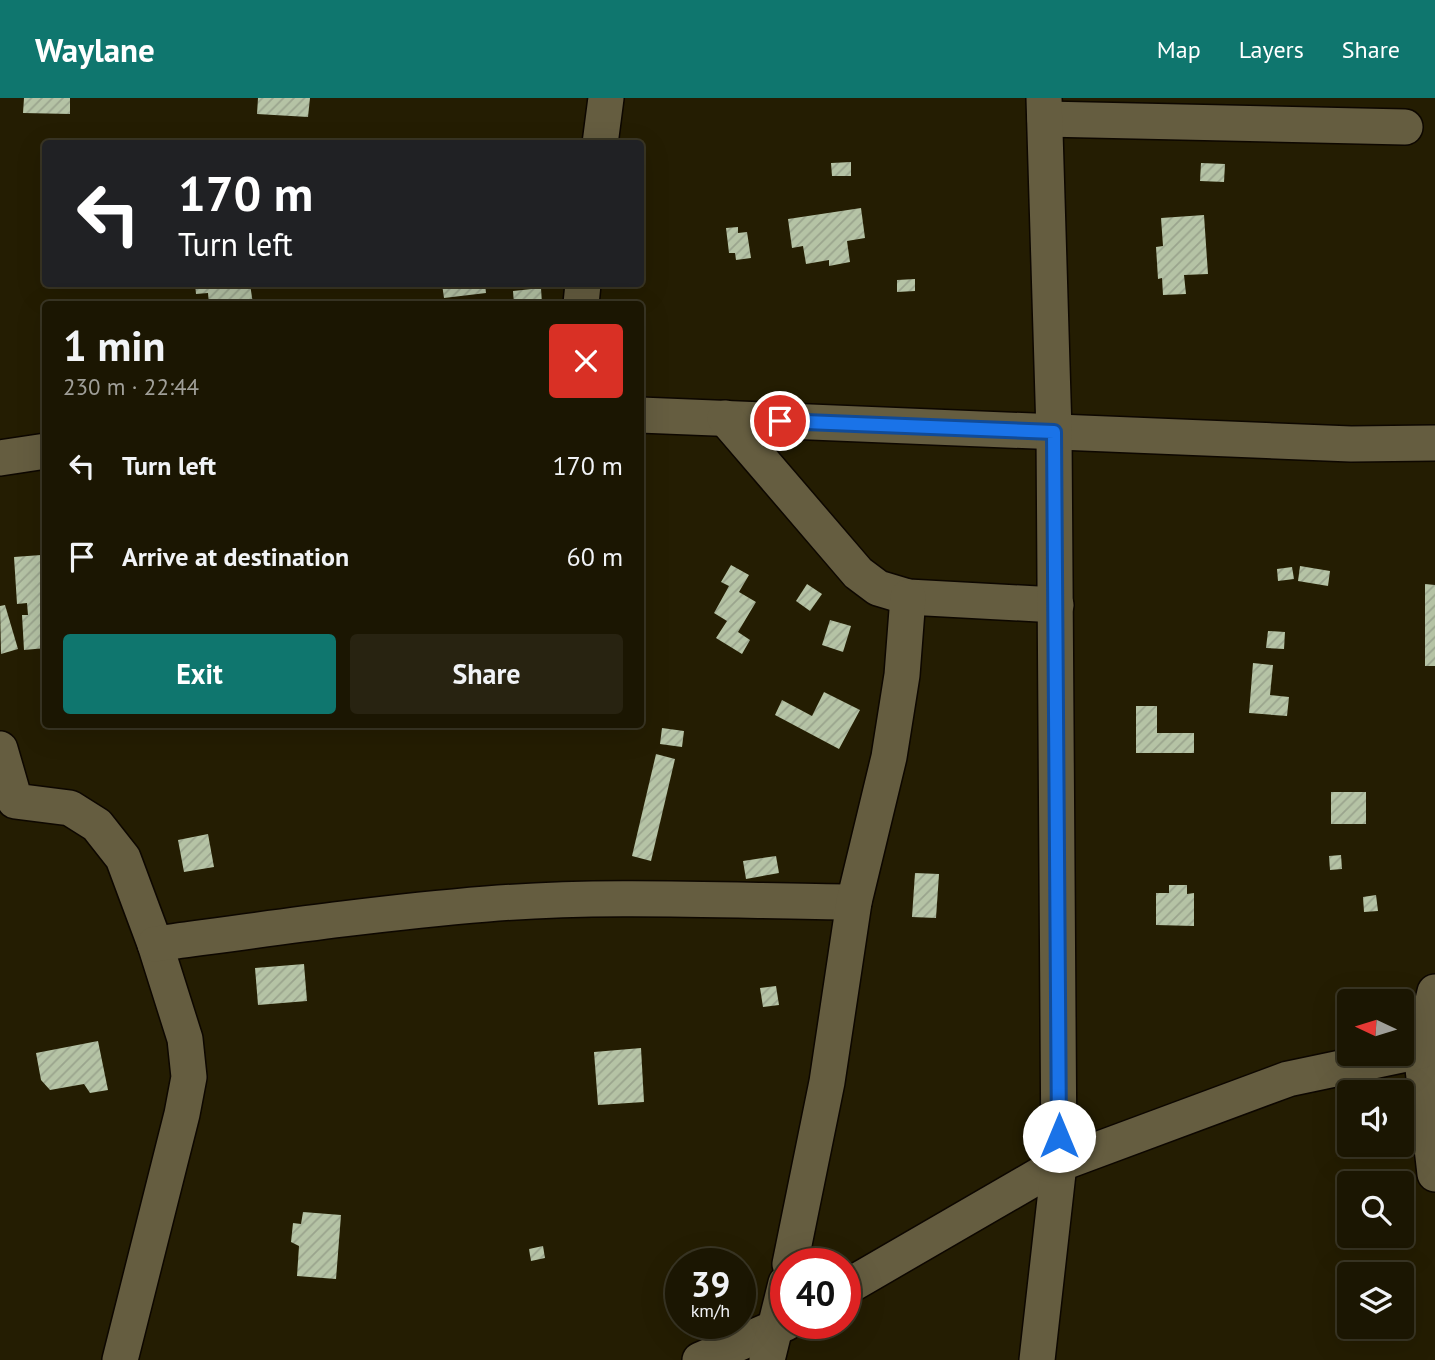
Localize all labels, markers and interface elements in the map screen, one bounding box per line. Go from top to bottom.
text: Waylane [35,28,155,71]
text: Map [1157,34,1201,65]
text: Layers [1239,34,1304,65]
text: Share [1342,34,1400,65]
text: 170 m [178,161,313,225]
icon: left [63,168,154,259]
text: Turn left [178,223,293,265]
text: 1 min [63,318,165,373]
button: close [549,324,623,398]
text: 230 m · 22:44 [63,372,199,401]
pin [750,391,810,451]
icon: arrive [761,402,799,440]
icon: left [63,447,101,485]
text: Turn left [122,449,216,482]
text: 170 m [552,449,623,482]
icon: arrive [63,538,101,576]
text: Arrive at destination [122,540,349,573]
text: 60 m [567,540,623,573]
button: Exit [63,634,336,714]
button: Share [350,634,623,714]
north arrow [1337,989,1414,1066]
map controls [1337,989,1414,1339]
button: sound [1337,1080,1414,1157]
position arrow [1022,1099,1096,1173]
button: search [1337,1171,1414,1248]
speed limit sign: 40 [770,1248,861,1339]
text: 39 [691,1261,730,1307]
button: layers [1337,1262,1414,1339]
text: km/h [691,1299,730,1322]

